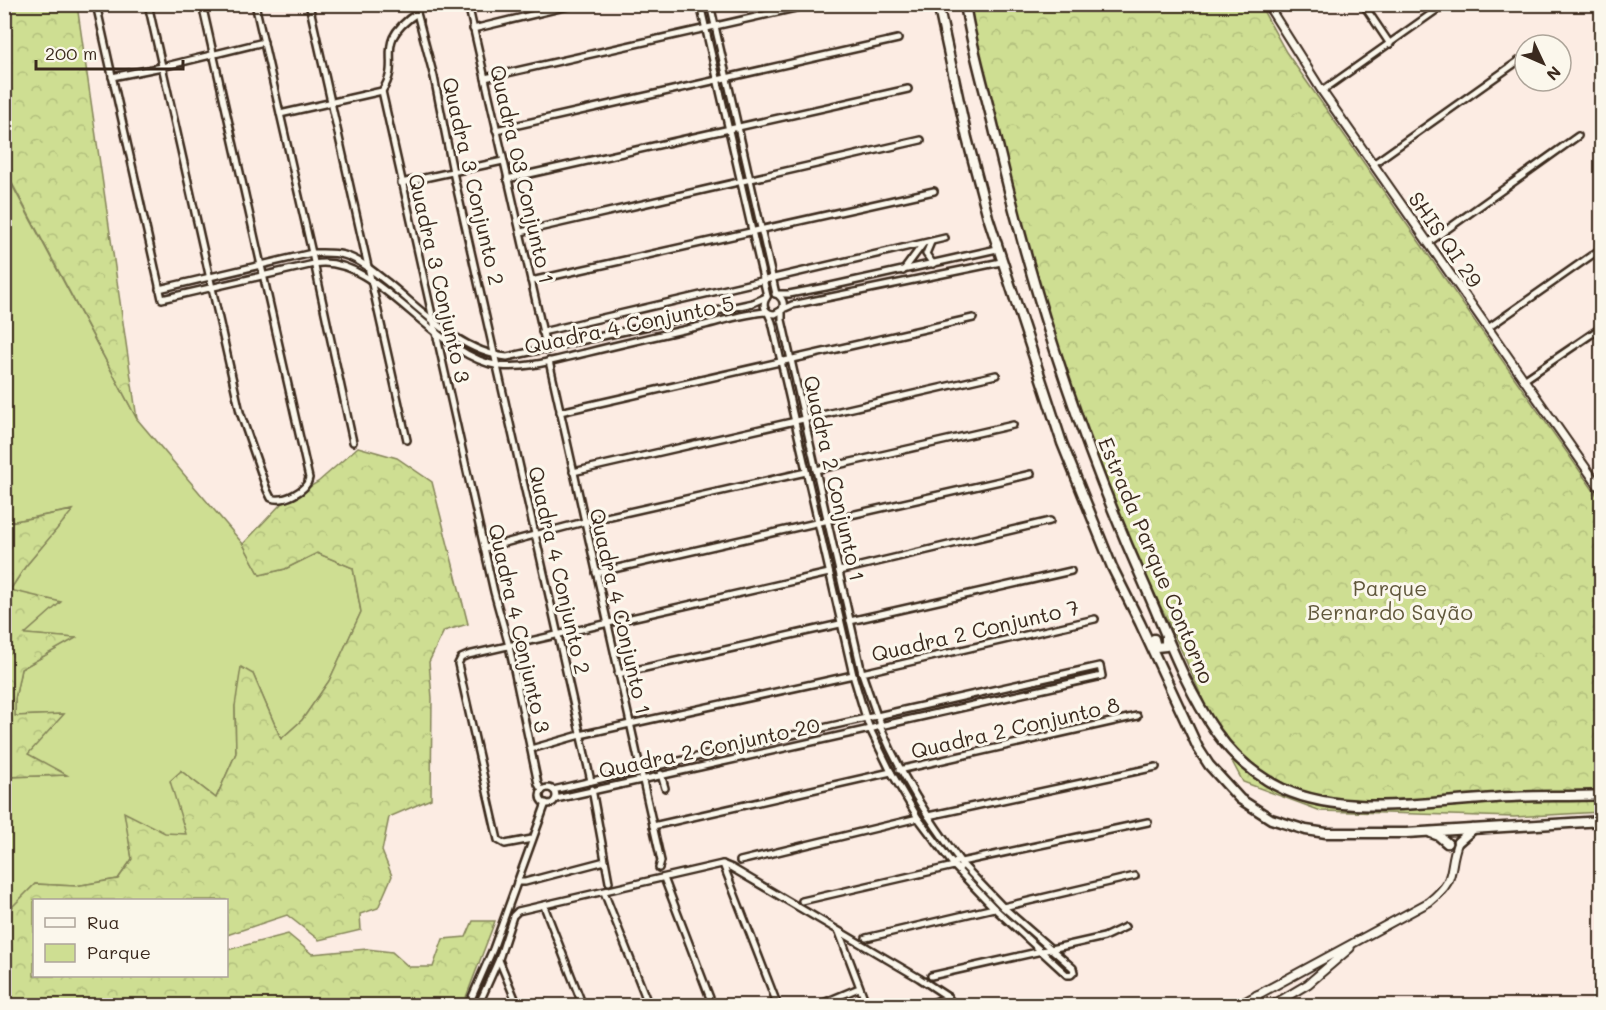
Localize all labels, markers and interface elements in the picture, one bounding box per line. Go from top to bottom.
scale bar [36,33,183,71]
north arrow [1513,33,1573,93]
text: 200 m [45,41,97,65]
street label: Quadra 03 Conjunto 1 [485,62,561,286]
text: N [1542,62,1566,85]
street label: Quadra 3 Conjunto 2 [437,74,511,288]
street label: Quadra 3 Conjunto 3 [403,171,477,385]
street label: SHIS QI 29 [1403,186,1489,292]
street label: Quadra 4 Conjunto 5 [522,289,736,359]
street label: Quadra 2 Conjunto 1 [798,373,872,583]
street label: Estrada Parque Contorno [1093,433,1221,687]
street label: Quadra 4 Conjunto 2 [523,463,597,677]
street label: Quadra 4 Conjunto 1 [584,505,658,717]
street label: Quadra 4 Conjunto 3 [483,521,557,735]
park label: Parque Bernardo Sayão [1307,574,1473,625]
street label: Quadra 2 Conjunto 7 [868,593,1082,667]
street label: Quadra 2 Conjunto 8 [908,690,1122,764]
street label: Quadra 2 Conjunto 20 [596,710,822,784]
legend [33,899,228,977]
text: Rua [87,910,120,934]
text: Parque [87,940,151,964]

